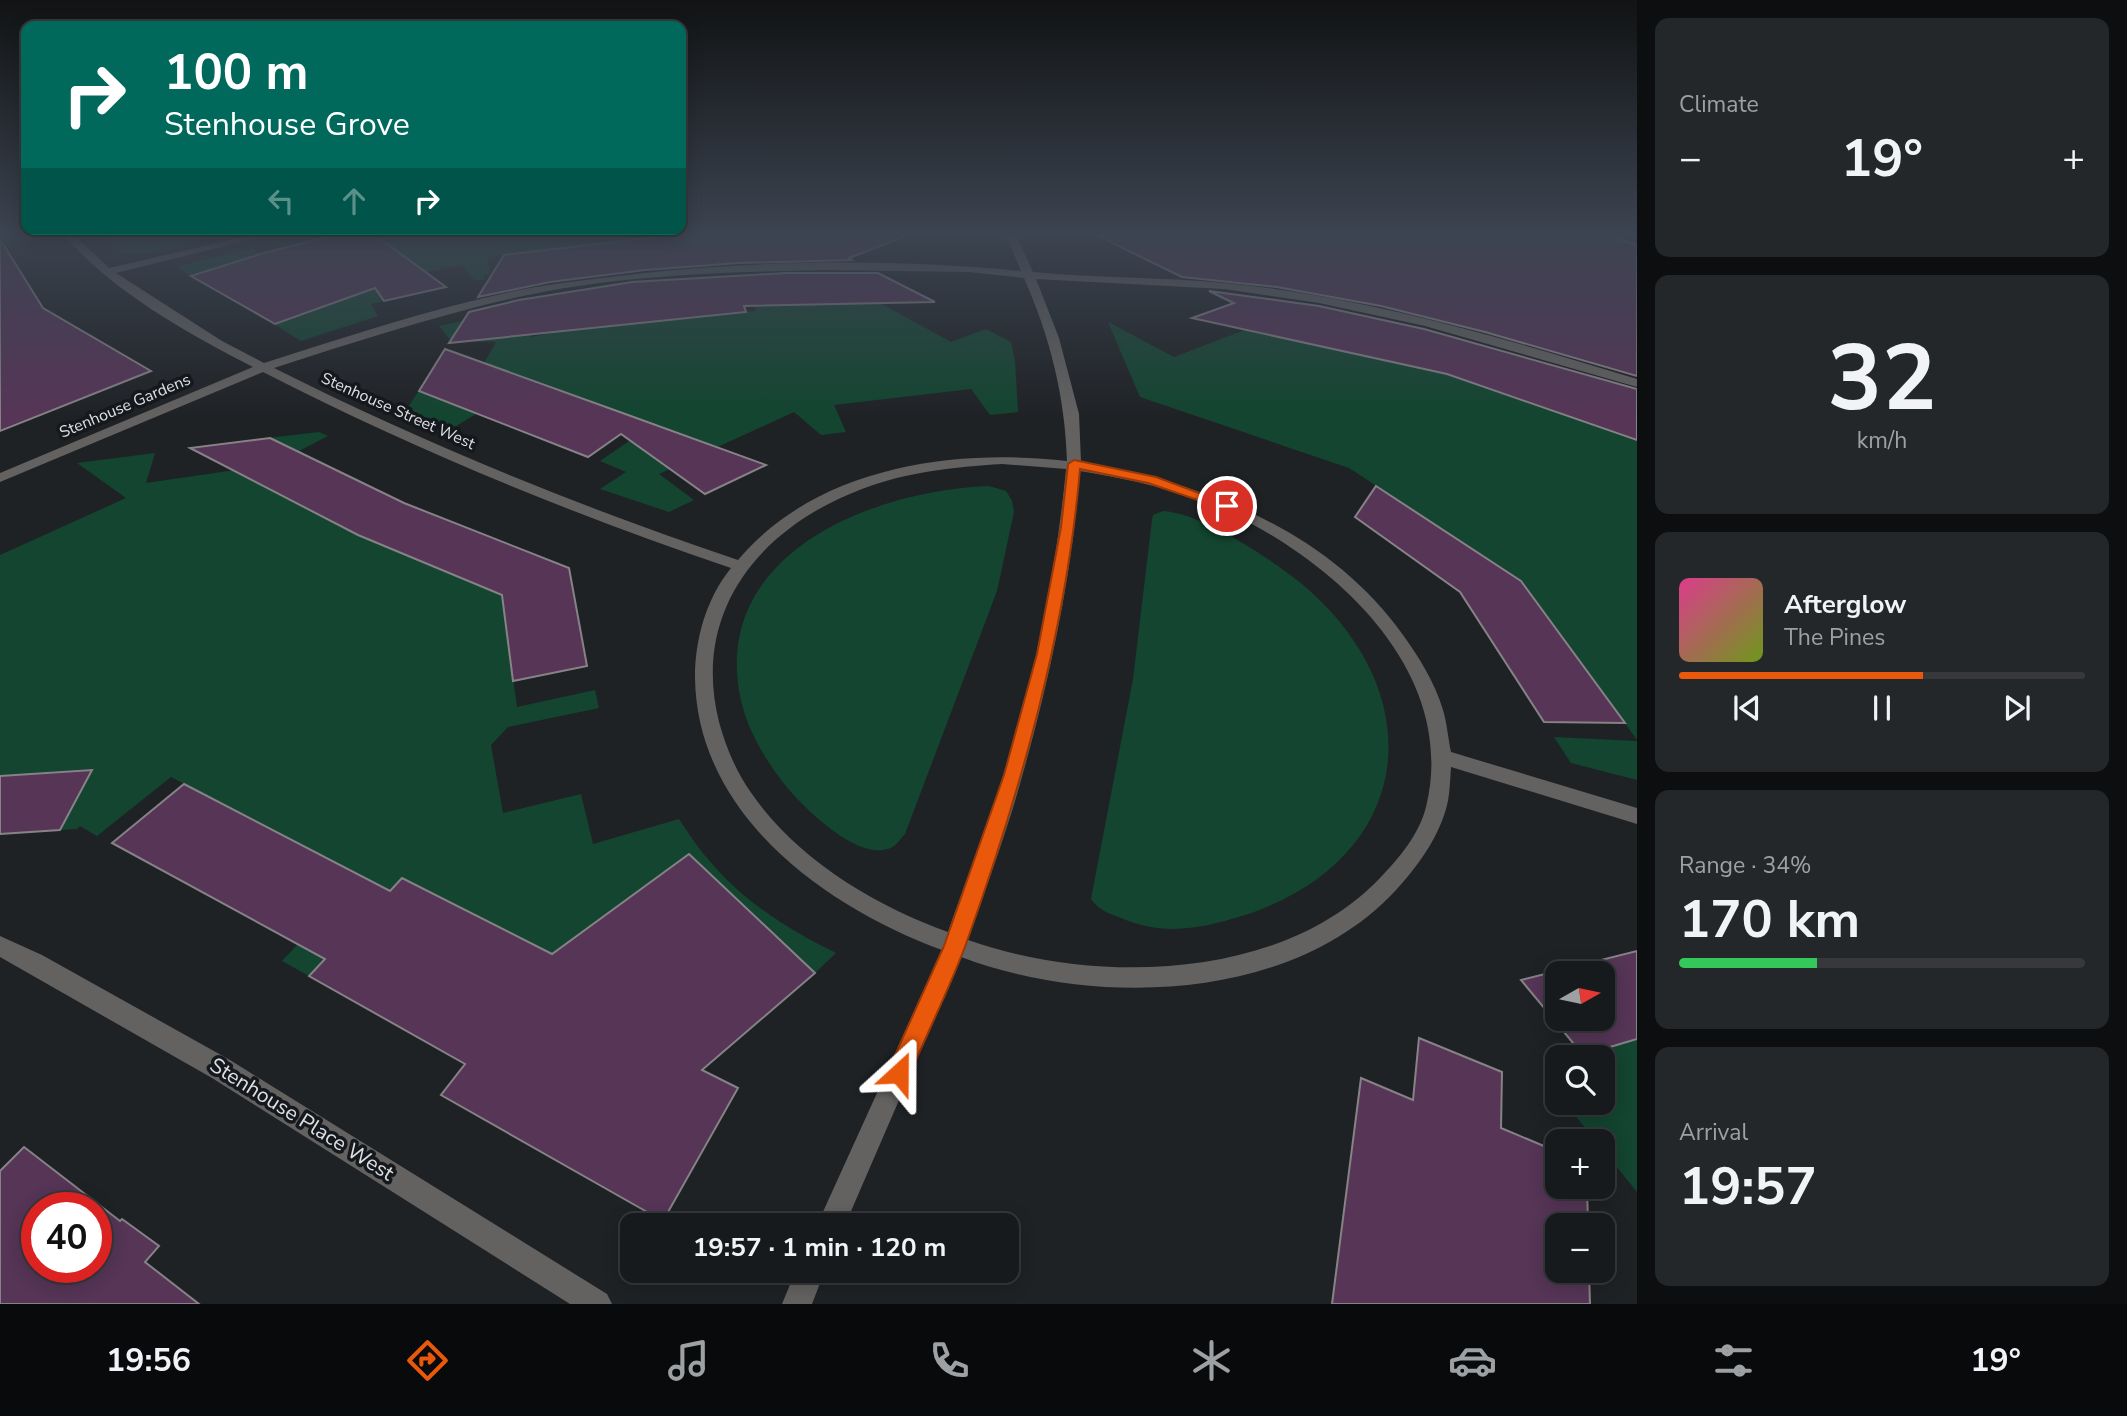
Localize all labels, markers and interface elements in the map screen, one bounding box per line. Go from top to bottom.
text: 100 m [164,39,308,106]
icon: right [49,49,140,140]
text: Climate [1679,89,1759,120]
text: Stenhouse Grove [164,103,410,146]
text: 19° [1841,123,1923,194]
text: − [1679,133,1702,184]
text: + [2062,133,2085,184]
icon: left [262,182,300,220]
icon: ahead [335,182,373,220]
icon: right [408,182,446,220]
text: 32 [1827,317,1937,441]
street label: Stenhouse Street West [318,367,479,455]
street label: Stenhouse Gardens [56,368,194,444]
text: km/h [1857,425,1907,456]
pin [1197,476,1257,536]
icon: arrive [1208,487,1246,525]
text: Afterglow [1784,587,1907,622]
text: The Pines [1784,622,1885,653]
icon: previous [1728,689,1766,727]
icon: pause [1863,689,1901,727]
icon: next [1998,689,2036,727]
text: Range · 34% [1679,850,1811,881]
text: 170 km [1679,884,1860,955]
north arrow [1545,961,1615,1031]
map controls [1545,961,1615,1283]
position arrow [862,1036,936,1110]
button: search [1545,1045,1615,1115]
street label: Stenhouse Place West [205,1051,400,1187]
text: Arrival [1679,1117,1748,1148]
button: + [1545,1129,1615,1199]
text: 19:57 [1679,1151,1817,1222]
speed limit sign: 40 [21,1192,112,1283]
button: − [1545,1213,1615,1283]
text: 19:57 · 1 min · 120 m [693,1230,946,1265]
icon: directions [403,1336,452,1385]
icon: music [664,1336,713,1385]
icon: phone [925,1336,974,1385]
icon: climate [1187,1336,1236,1385]
icon: car [1448,1336,1497,1385]
icon: filters [1709,1336,1758,1385]
text: 19:56 [106,1339,191,1382]
text: 19° [1970,1339,2021,1382]

